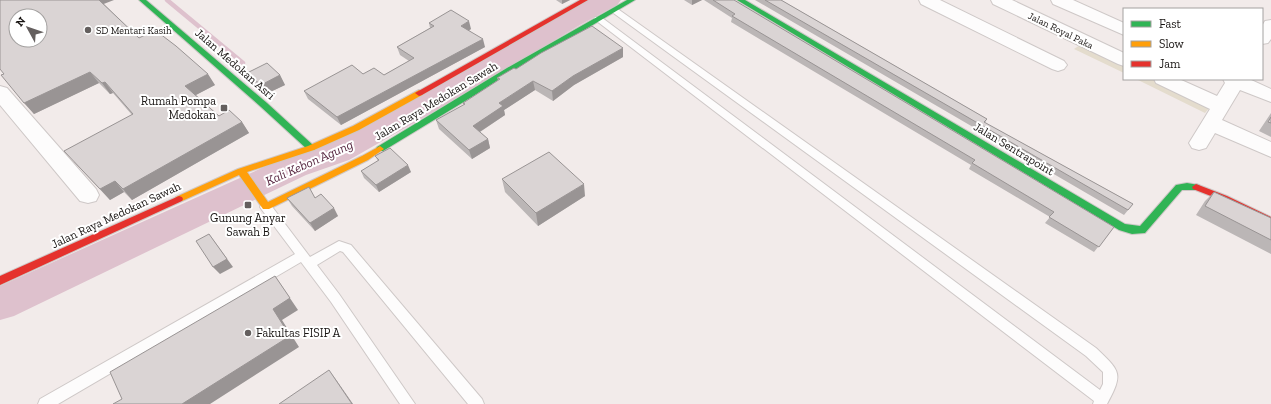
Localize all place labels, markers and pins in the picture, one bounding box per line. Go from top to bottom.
marker: SD Mentari Kasih [83,25,93,35]
place label: SD Mentari Kasih [96,25,172,37]
place label: Rumah Pompa Medokan [141,94,216,122]
marker: Rumah Pompa Medokan [219,103,229,113]
marker: Gunung Anyar Sawah B [243,200,253,210]
place label: Gunung Anyar Sawah B [210,211,286,239]
place label: Fakultas FISIP A [256,326,341,340]
marker: Fakultas FISIP A [243,328,253,338]

